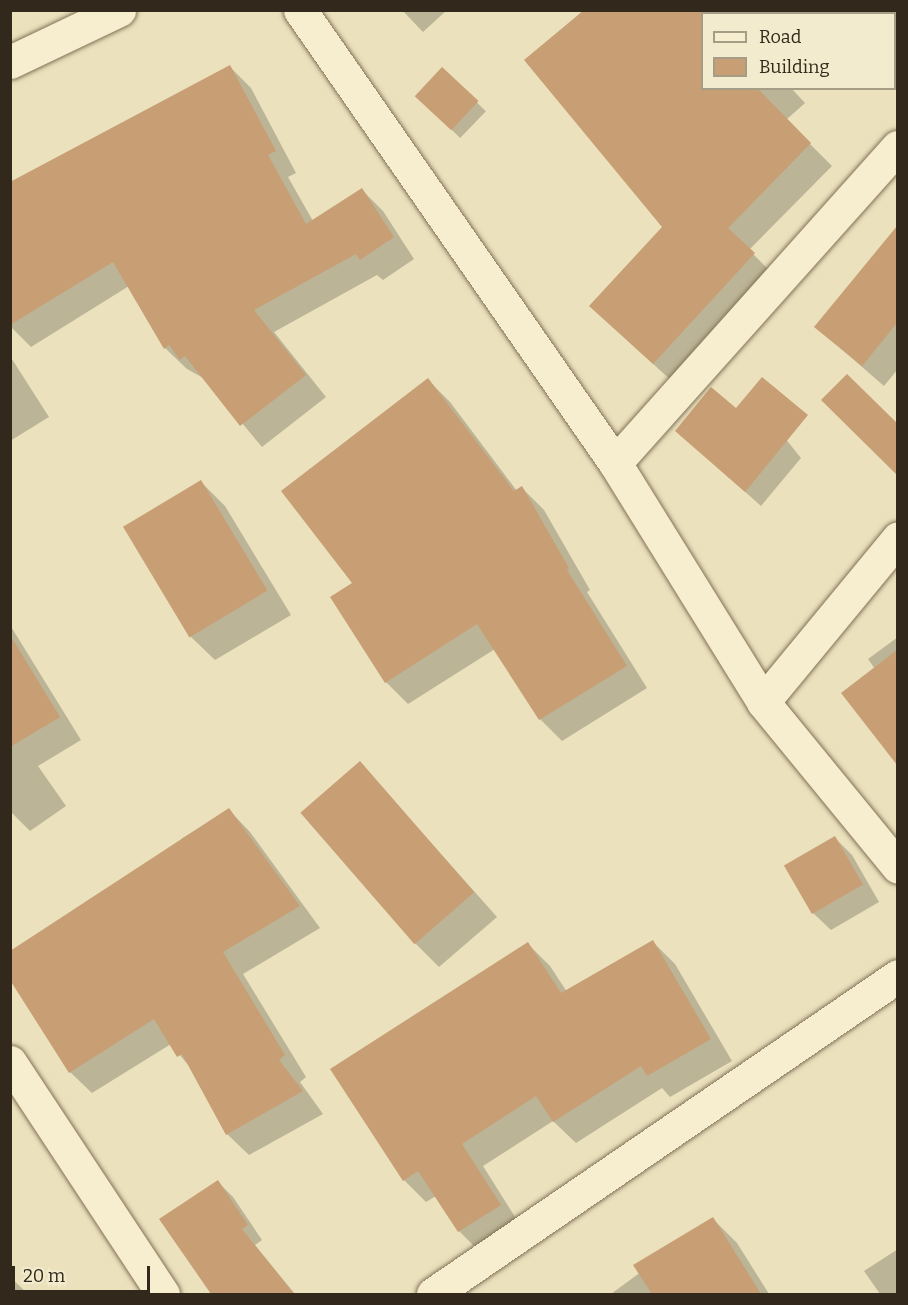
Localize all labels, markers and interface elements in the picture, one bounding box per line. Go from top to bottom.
legend [701,12,896,90]
text: Road [759,26,801,48]
text: Building [759,56,830,78]
scale bar [15,1254,153,1292]
text: 20 m [23,1265,65,1287]

